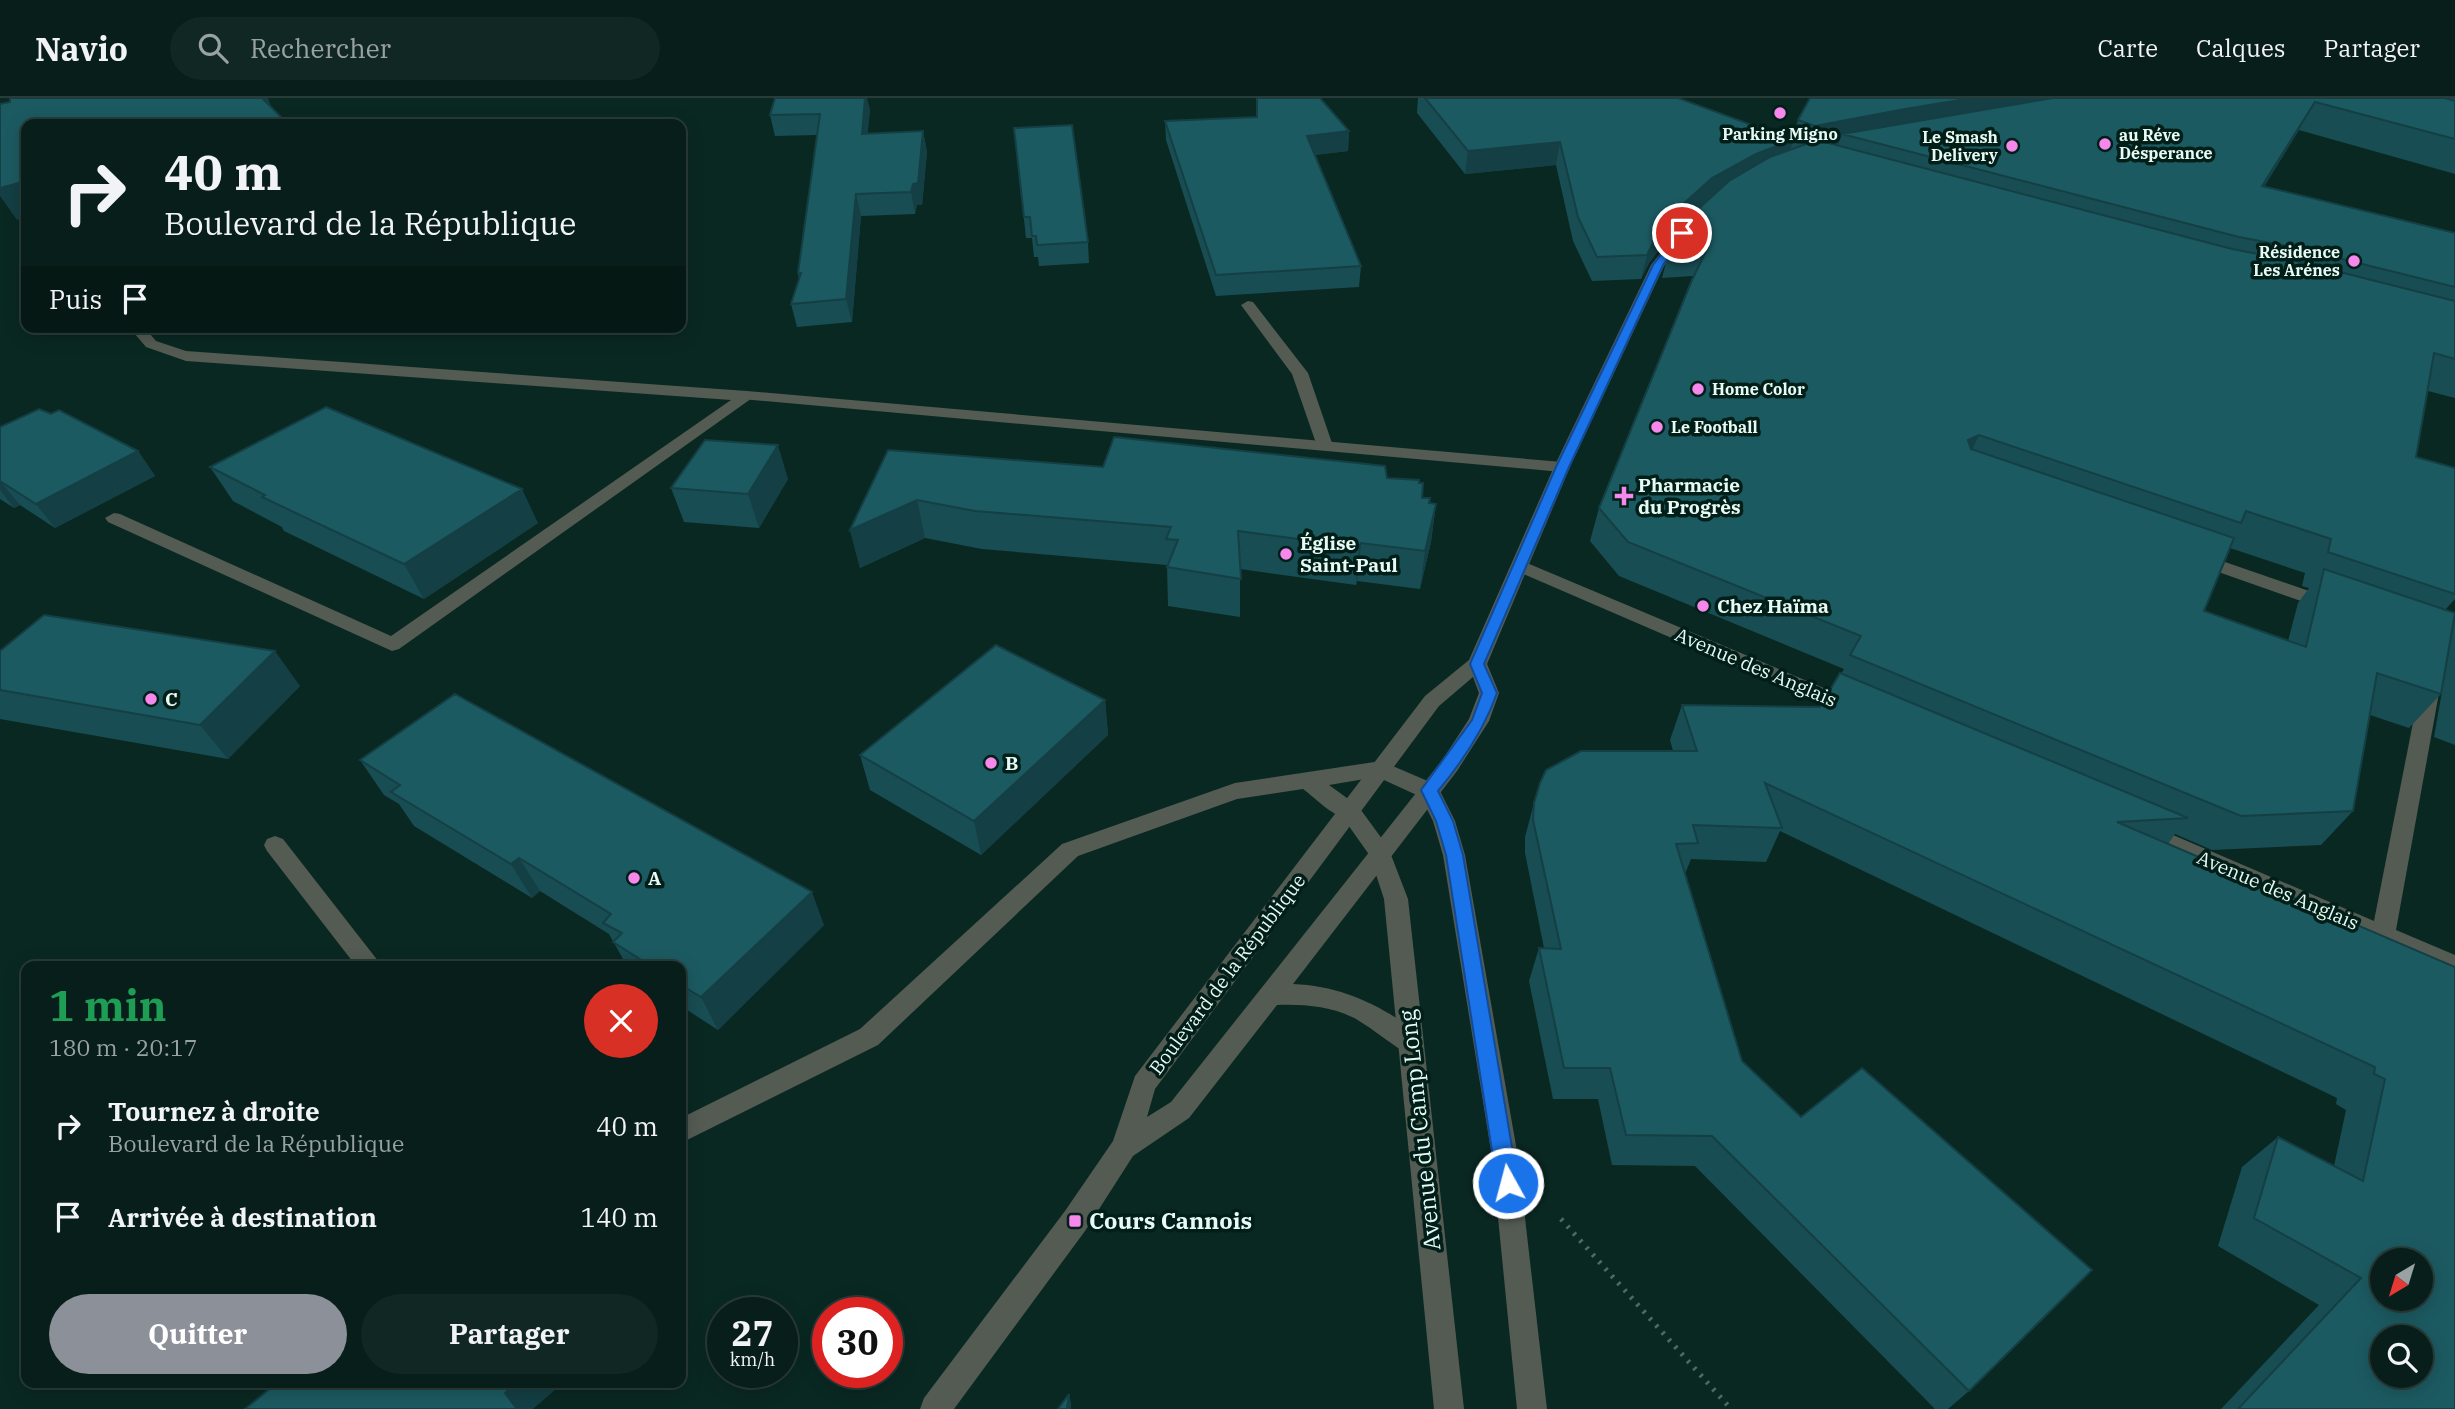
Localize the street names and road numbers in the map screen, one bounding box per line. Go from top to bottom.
street label: Avenue des Anglais [1671,622,1841,712]
street label: Avenue des Anglais [2193,845,2363,935]
street label: Boulevard de la République [1144,869,1310,1079]
street label: Avenue du Camp Long [1391,1008,1447,1252]

